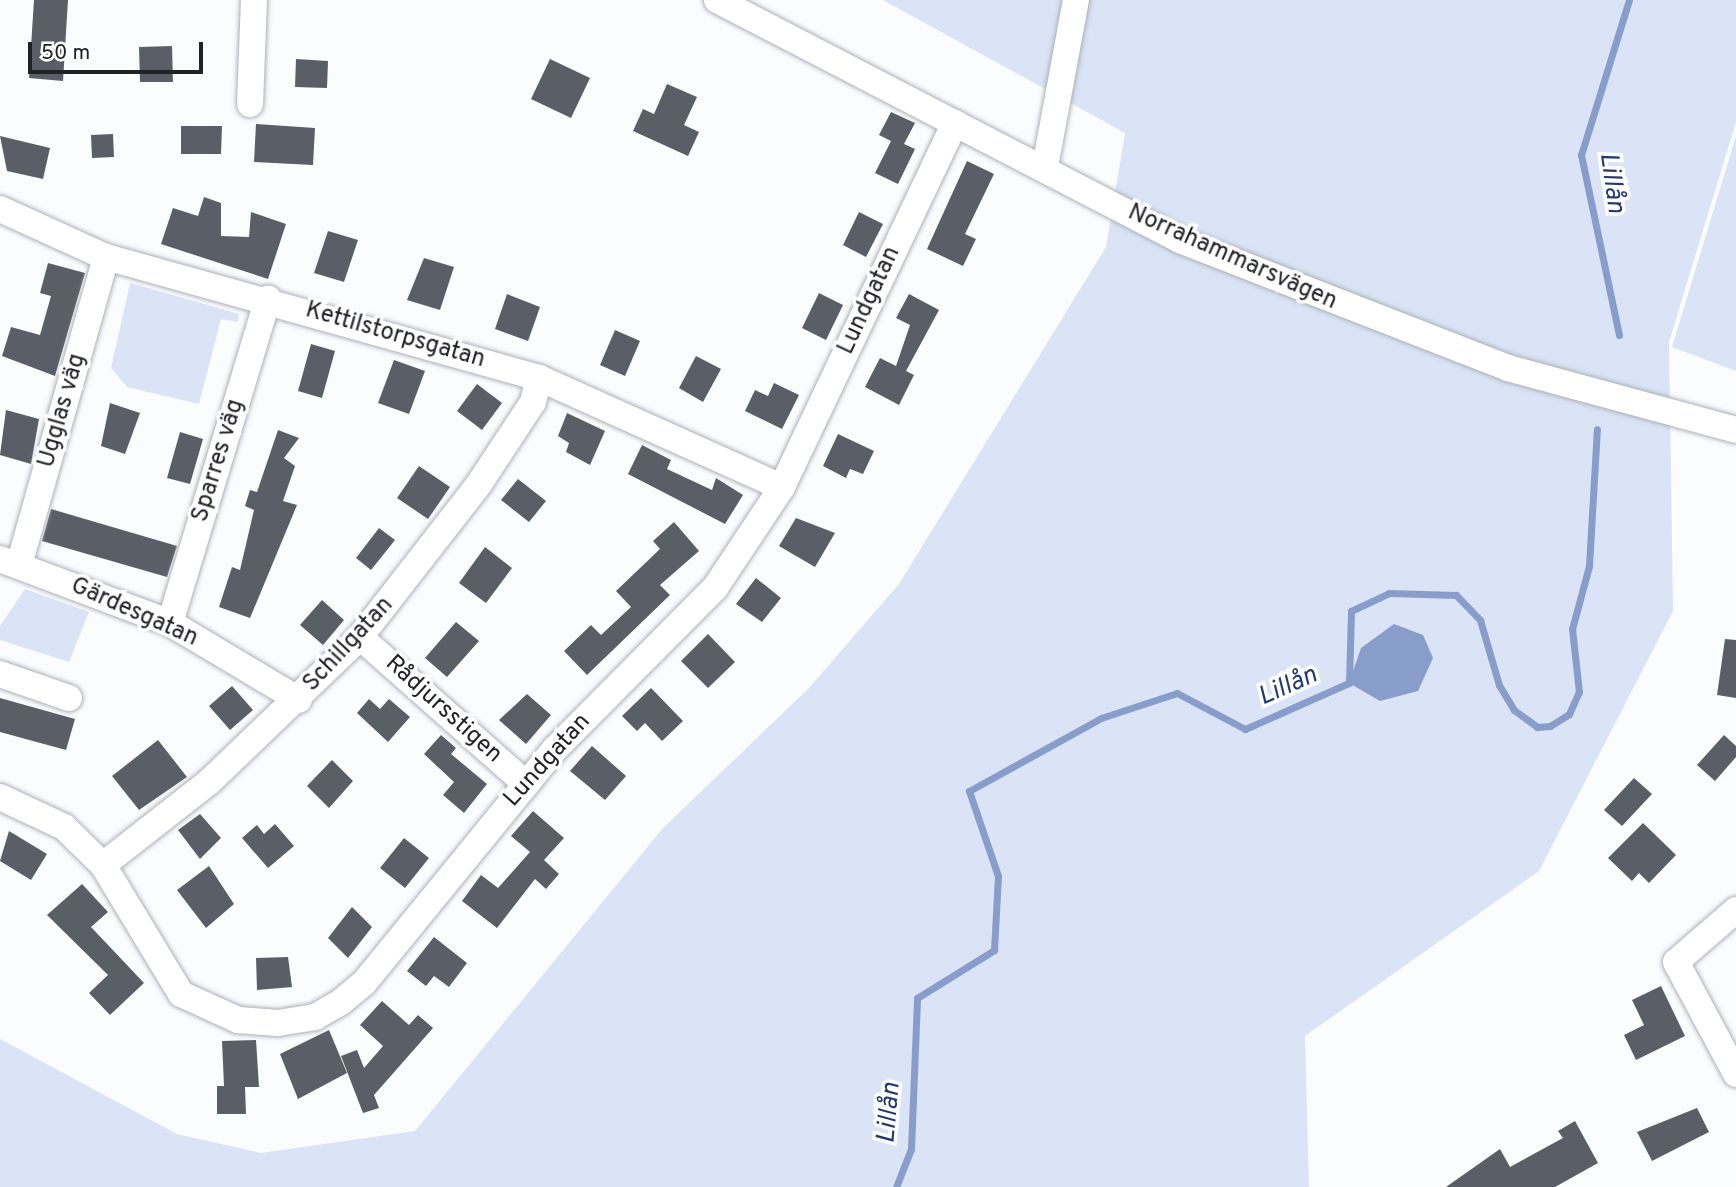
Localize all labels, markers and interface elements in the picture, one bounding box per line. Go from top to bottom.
scale bar [32,28,206,72]
text: 50 m [41,40,90,67]
water label: Lillån [1591,151,1631,215]
street label: Norrahammarsvägen [1123,199,1341,317]
street label: Lundgatan [833,242,907,360]
street label: Kettilstorpsgatan [302,297,488,375]
street label: Ugglas väg [33,351,93,471]
street label: Sparres väg [187,396,251,526]
street label: Gärdesgatan [66,572,202,654]
street label: Schillgatan [298,592,400,698]
street label: Rådjursstigen [379,650,507,770]
water label: Lillån [1254,660,1322,714]
street label: Lundgatan [499,708,597,814]
water label: Lillån [872,1081,908,1145]

